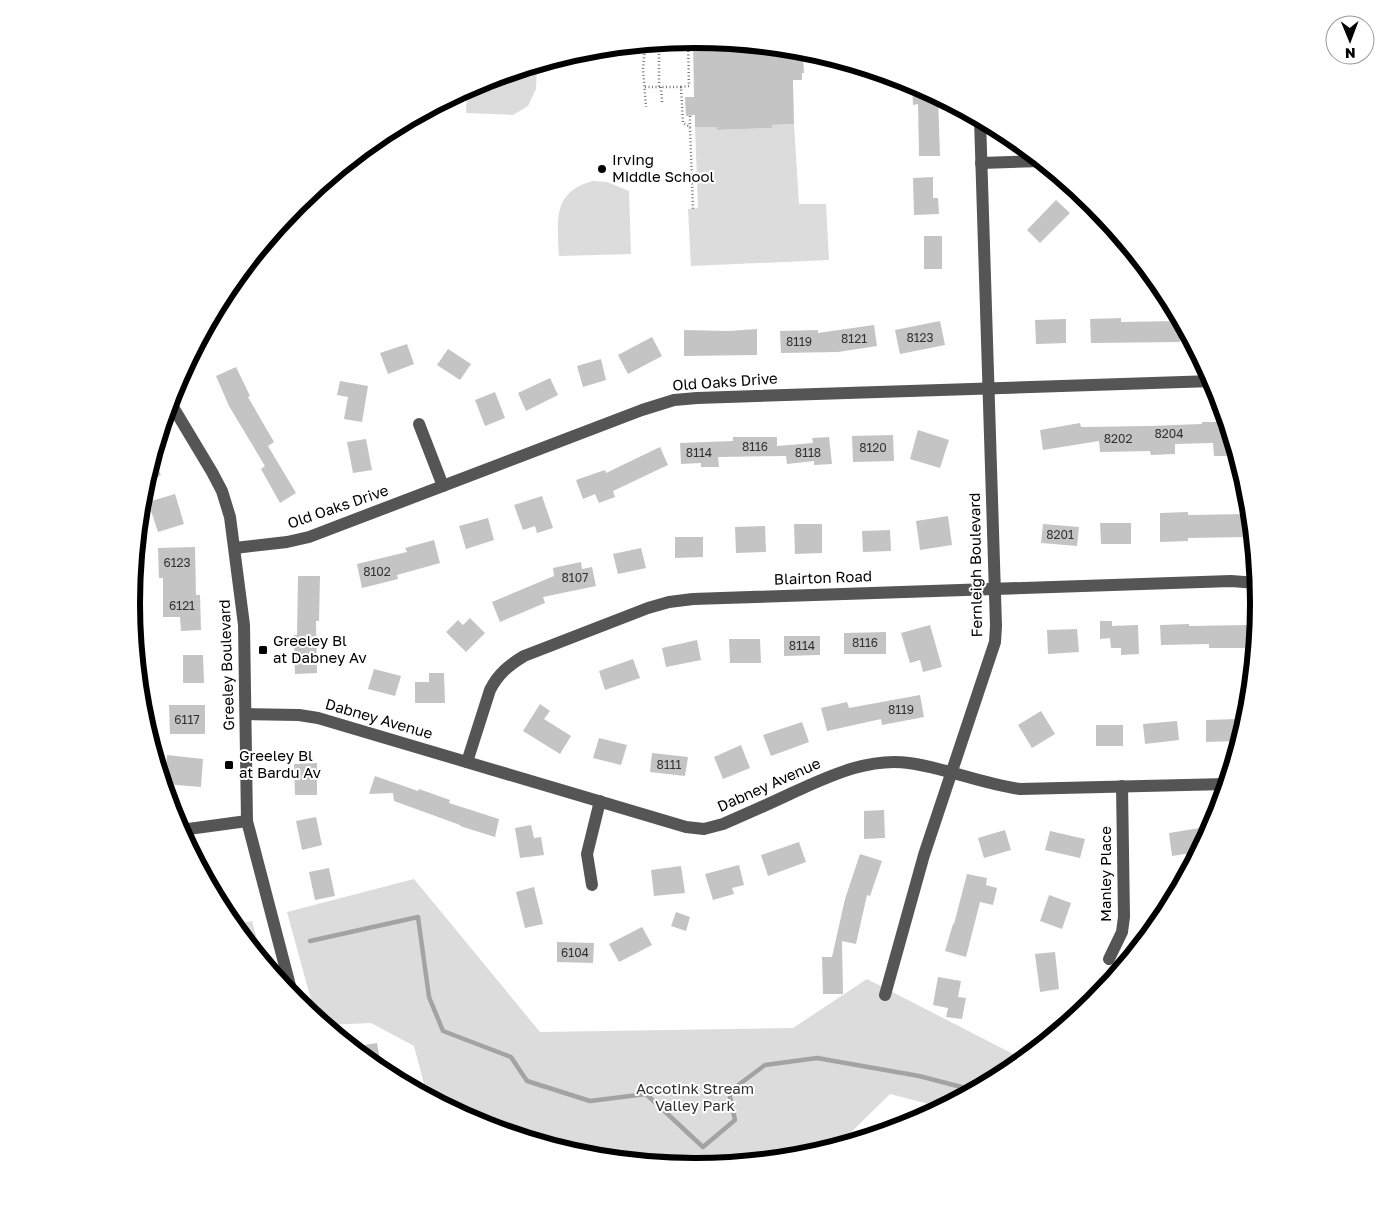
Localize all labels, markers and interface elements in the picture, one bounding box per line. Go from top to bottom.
north arrow [1325,15,1375,65]
text: N [1345,45,1356,62]
place label: Irving Middle School [612,150,714,185]
marker: Irving Middle School [596,163,608,175]
house number: 8123 [906,330,934,345]
house number: 8121 [841,331,867,346]
house number: 8119 [786,334,812,349]
street label: Old Oaks Drive [672,368,779,394]
house number: 8204 [1154,426,1184,441]
house number: 8202 [1104,431,1132,446]
house number: 8116 [742,439,768,454]
house number: 8120 [859,440,887,455]
house number: 8114 [686,445,712,460]
house number: 8118 [795,445,821,460]
street label: Old Oaks Drive [285,480,391,532]
street label: Fernleigh Boulevard [965,493,985,637]
house number: 8201 [1046,527,1074,542]
house number: 6123 [163,555,191,570]
house number: 8102 [363,564,391,579]
street label: Blairton Road [774,566,872,588]
house number: 8107 [562,570,588,585]
house number: 6121 [169,598,195,613]
street label: Greeley Boulevard [215,599,237,731]
place label: Greeley Bl at Dabney Av [273,631,367,666]
house number: 8116 [852,635,878,650]
house number: 8114 [789,638,815,653]
marker: Greeley Bl at Dabney Av [257,644,269,656]
street label: Dabney Avenue [323,694,435,742]
house number: 8119 [888,702,914,717]
house number: 6117 [174,712,200,727]
place label: Greeley Bl at Bardu Av [239,746,322,781]
street label: Dabney Avenue [714,753,823,815]
house number: 8111 [657,757,682,772]
marker: Greeley Bl at Bardu Av [223,759,235,771]
street label: Manley Place [1096,826,1114,922]
house number: 6104 [561,945,589,960]
park label: Accotink Stream Valley Park [636,1079,754,1114]

